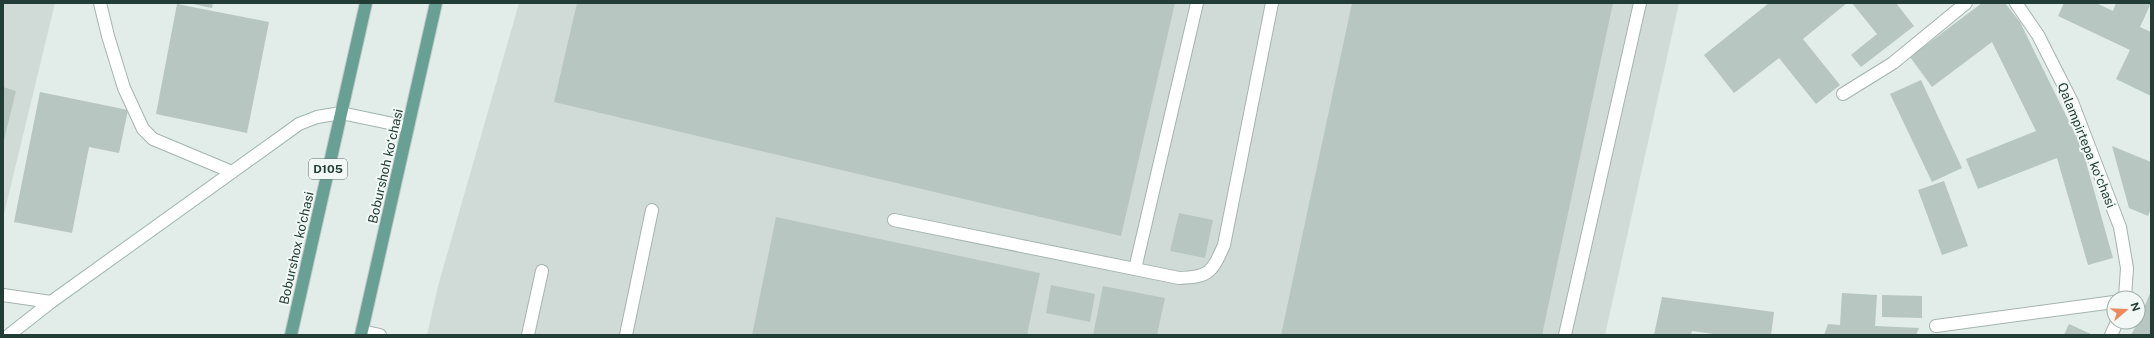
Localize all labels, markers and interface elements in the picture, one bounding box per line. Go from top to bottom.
street label: Qalampirtepa koʻchasi [2055,80,2119,210]
street label: Boburshoh koʻchasi [365,107,406,225]
road number: D105 [309,159,347,179]
street label: Boburshox ko'chasi [276,190,317,306]
north arrow [2106,290,2146,330]
text: N [2128,301,2143,313]

